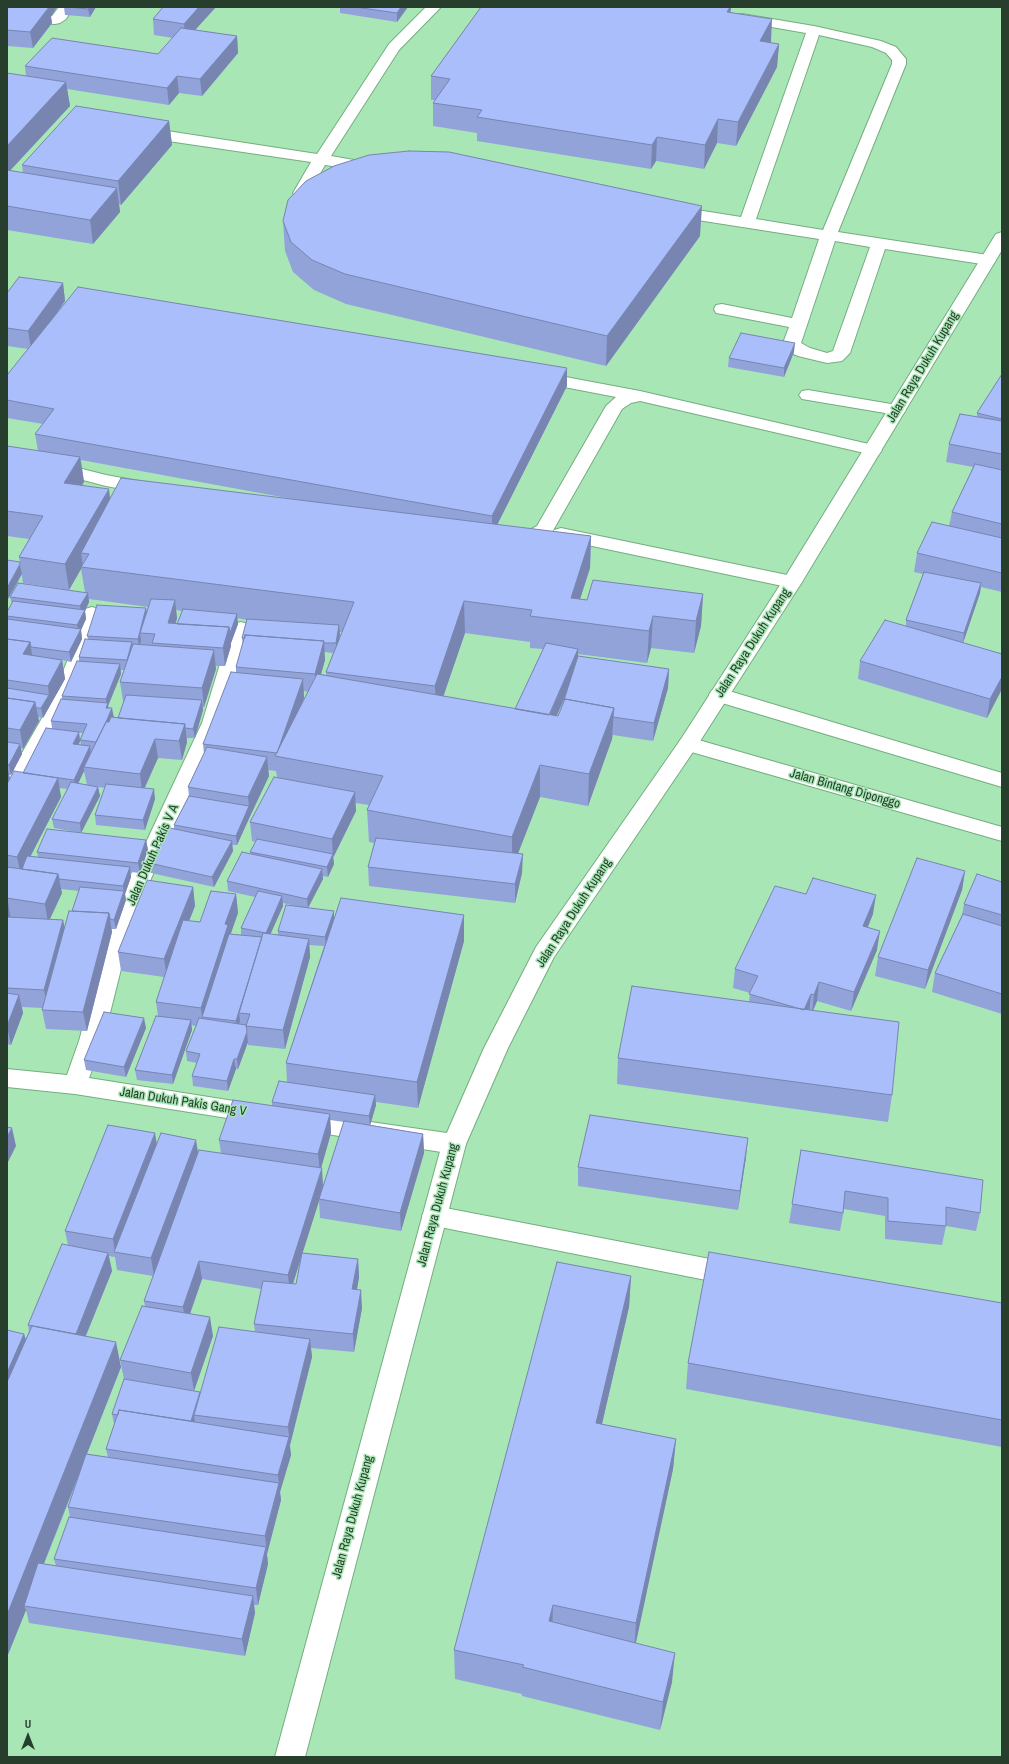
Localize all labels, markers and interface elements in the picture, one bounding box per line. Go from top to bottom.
street label: Jalan Raya Dukuh Kupang [884,309,962,425]
street label: Jalan Raya Dukuh Kupang [712,586,794,700]
street label: Jalan Bintang Diponggo [788,766,902,812]
street label: Jalan Dukuh Pakis V A [124,802,182,908]
street label: Jalan Raya Dukuh Kupang [533,856,615,970]
street label: Jalan Dukuh Pakis Gang V [119,1084,247,1120]
street label: Jalan Raya Dukuh Kupang [414,1142,462,1268]
street label: Jalan Raya Dukuh Kupang [329,1454,377,1580]
north arrow [8,1716,48,1756]
text: U [25,1717,31,1731]

